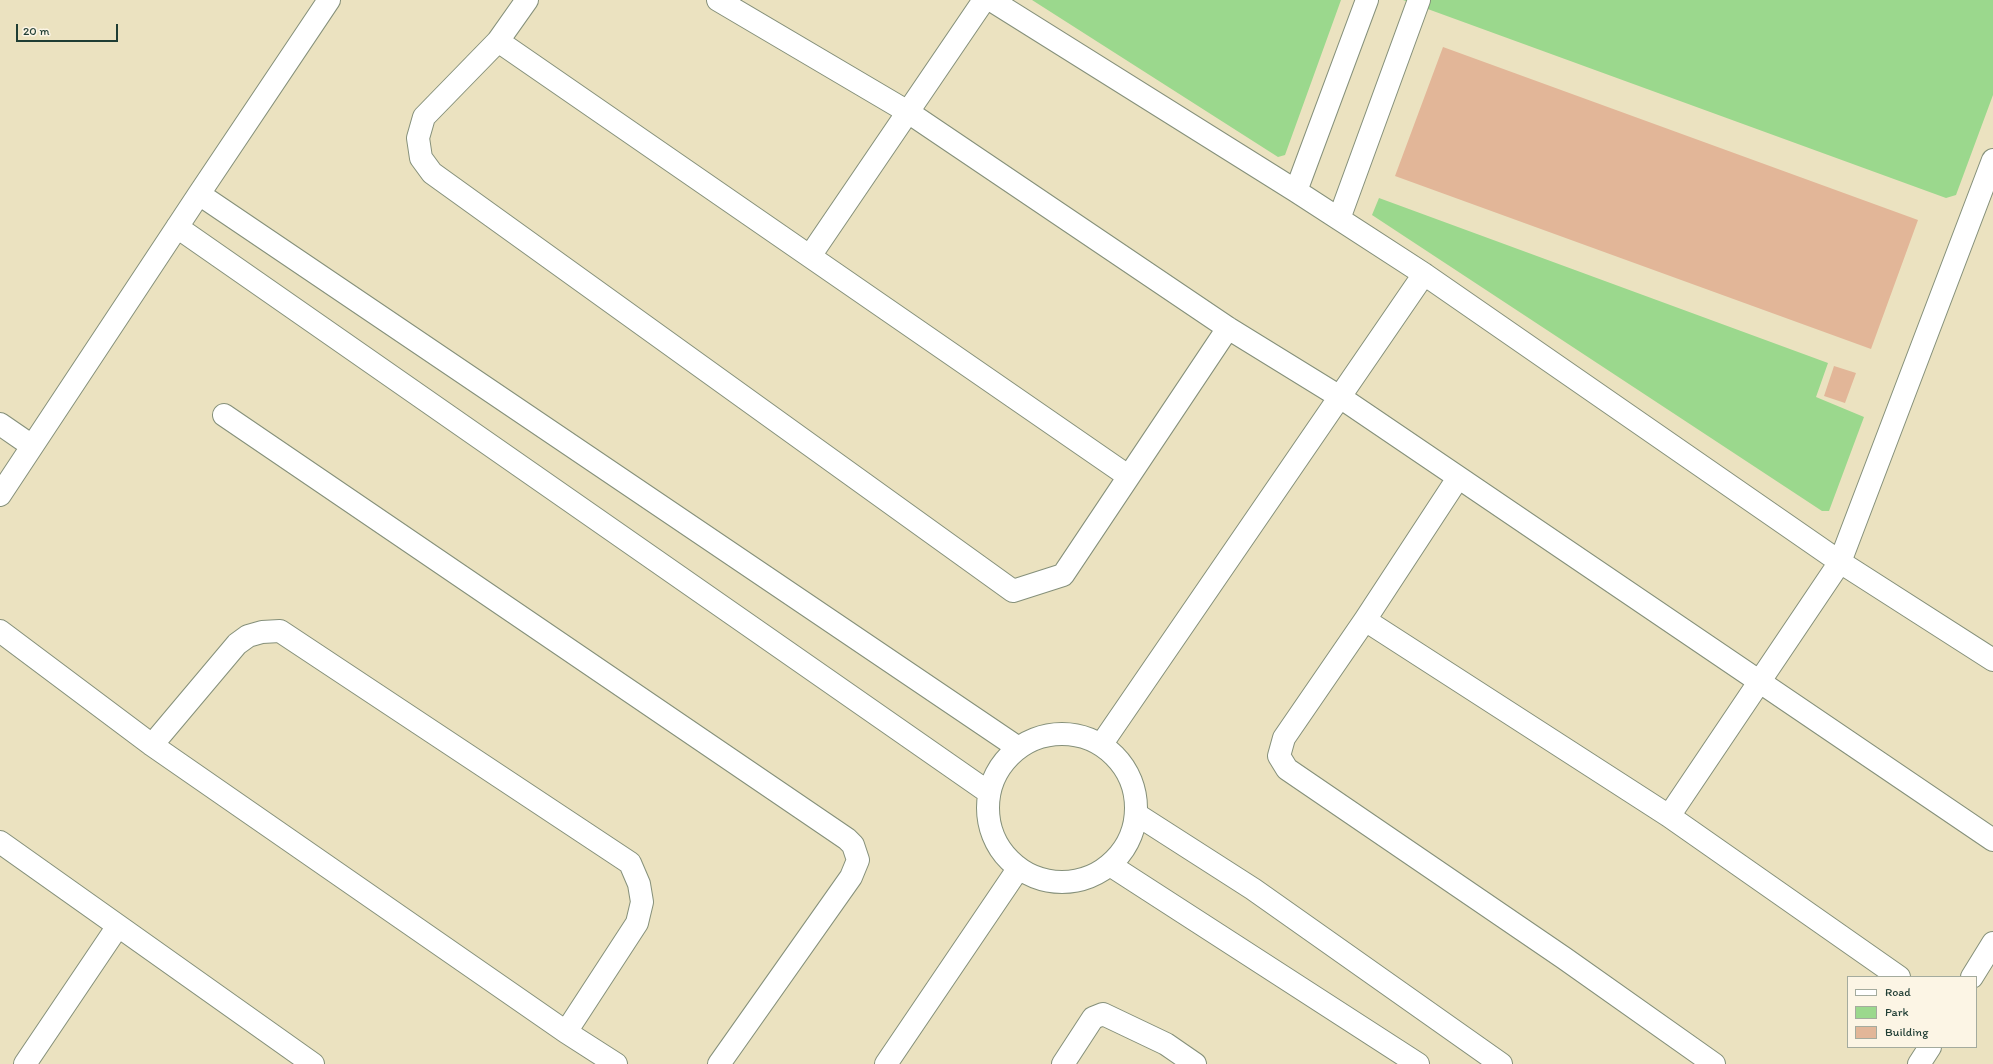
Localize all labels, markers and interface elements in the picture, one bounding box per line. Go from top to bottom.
scale bar [18,16,120,42]
text: 20 m [23,24,50,38]
legend [1847,976,1977,1048]
text: Road [1885,985,1911,999]
text: Park [1885,1005,1909,1019]
text: Building [1885,1025,1928,1039]

